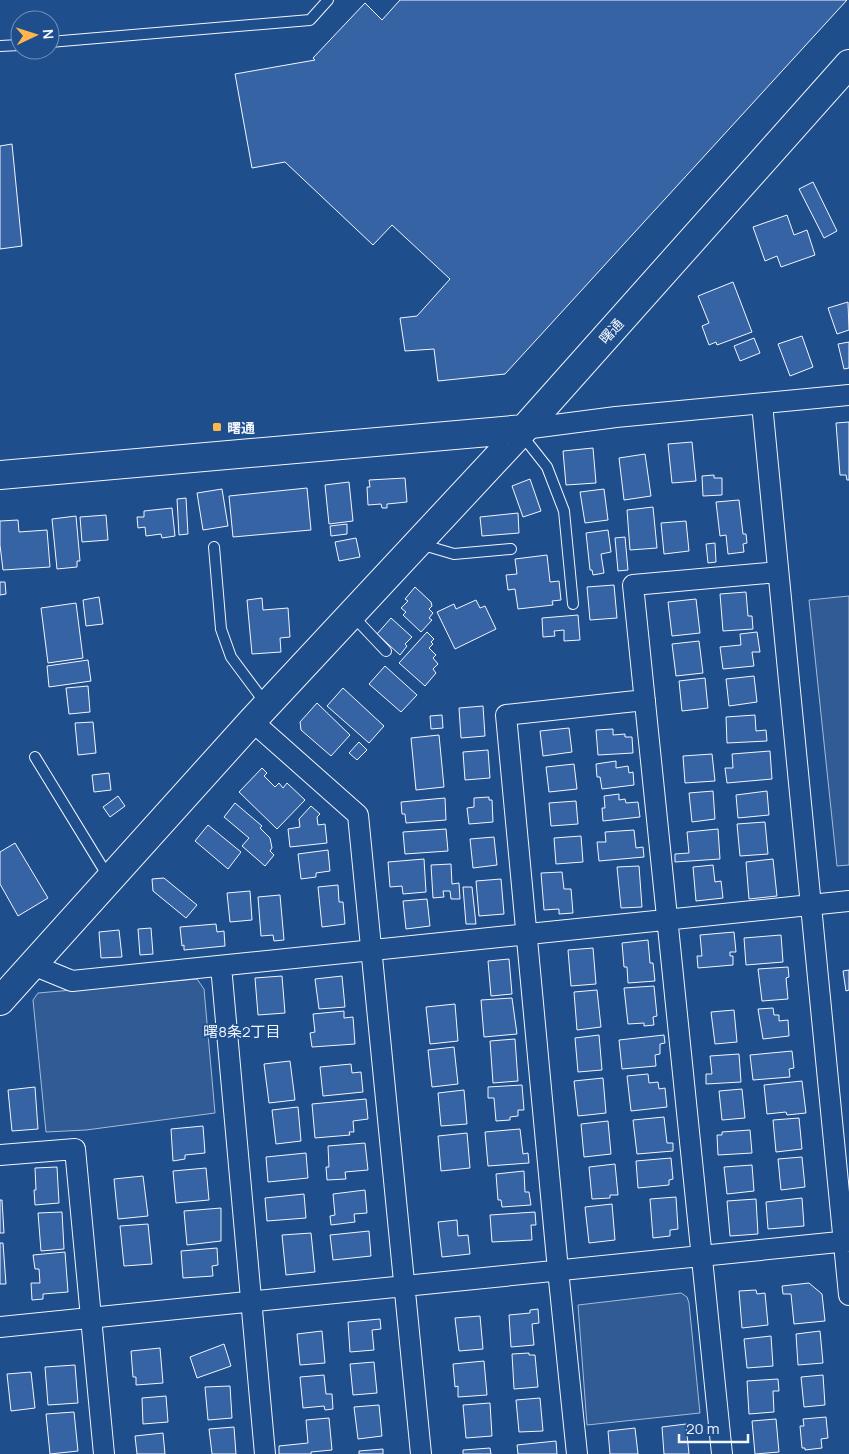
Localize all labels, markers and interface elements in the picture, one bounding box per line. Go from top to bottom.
north arrow [10,10,60,60]
text: N [39,28,58,40]
street label: 曙通 [595,314,627,348]
place label: 曙通 [227,418,255,437]
marker: 曙通 [211,421,223,433]
district label: 曙8条2丁目 [203,1021,281,1042]
scale bar [679,1412,748,1444]
text: 20 m [686,1418,719,1439]

